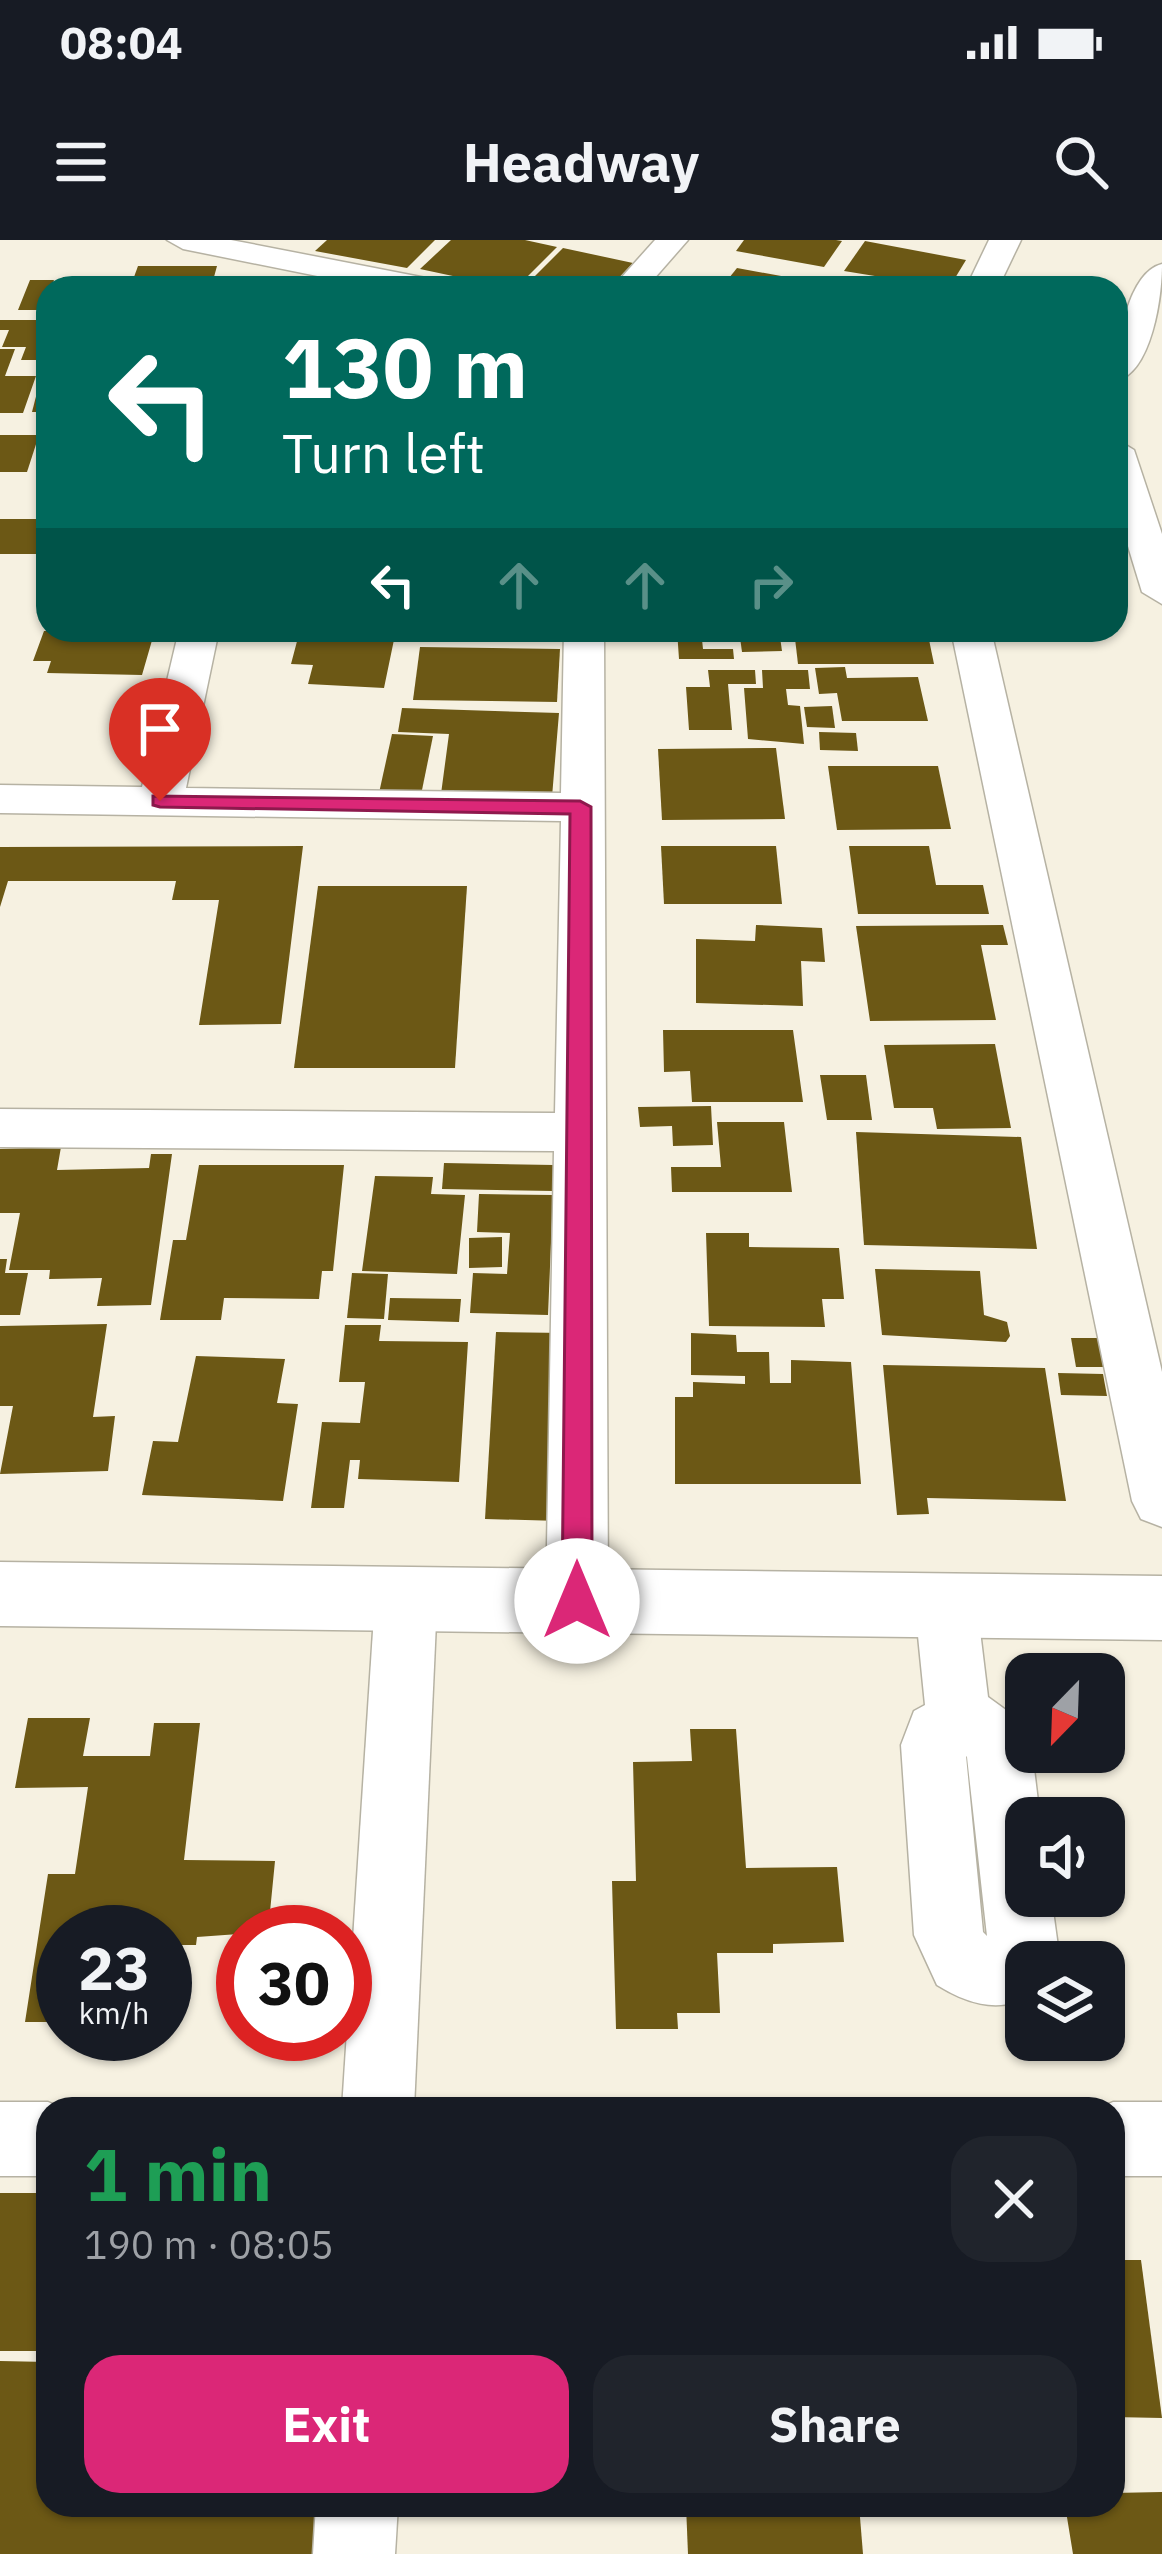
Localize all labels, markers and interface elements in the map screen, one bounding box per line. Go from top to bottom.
text: 08:04 [60,13,183,71]
text: Headway [463,127,699,197]
icon: menu [48,129,114,195]
icon: search [1048,129,1114,195]
text: 130 m [282,312,528,421]
icon: left [84,324,240,480]
text: Turn left [282,418,485,488]
icon: left [360,552,426,618]
icon: ahead [486,552,552,618]
icon: ahead [612,552,678,618]
icon: right [738,552,804,618]
pin [109,678,211,801]
icon: arrive [127,696,193,762]
position arrow [514,1538,640,1664]
north arrow [1005,1653,1125,1773]
map controls [1005,1653,1125,2061]
button: sound [1005,1797,1125,1917]
speed limit sign: 30 [216,1905,372,2061]
text: 23 [78,1928,150,2007]
button: layers [1005,1941,1125,2061]
text: km/h [79,1993,149,2032]
text: 1 min [84,2127,272,2221]
button: close [951,2136,1077,2262]
text: 190 m · 08:05 [84,2219,334,2270]
button: Exit [84,2355,569,2493]
button: Share [593,2355,1077,2493]

